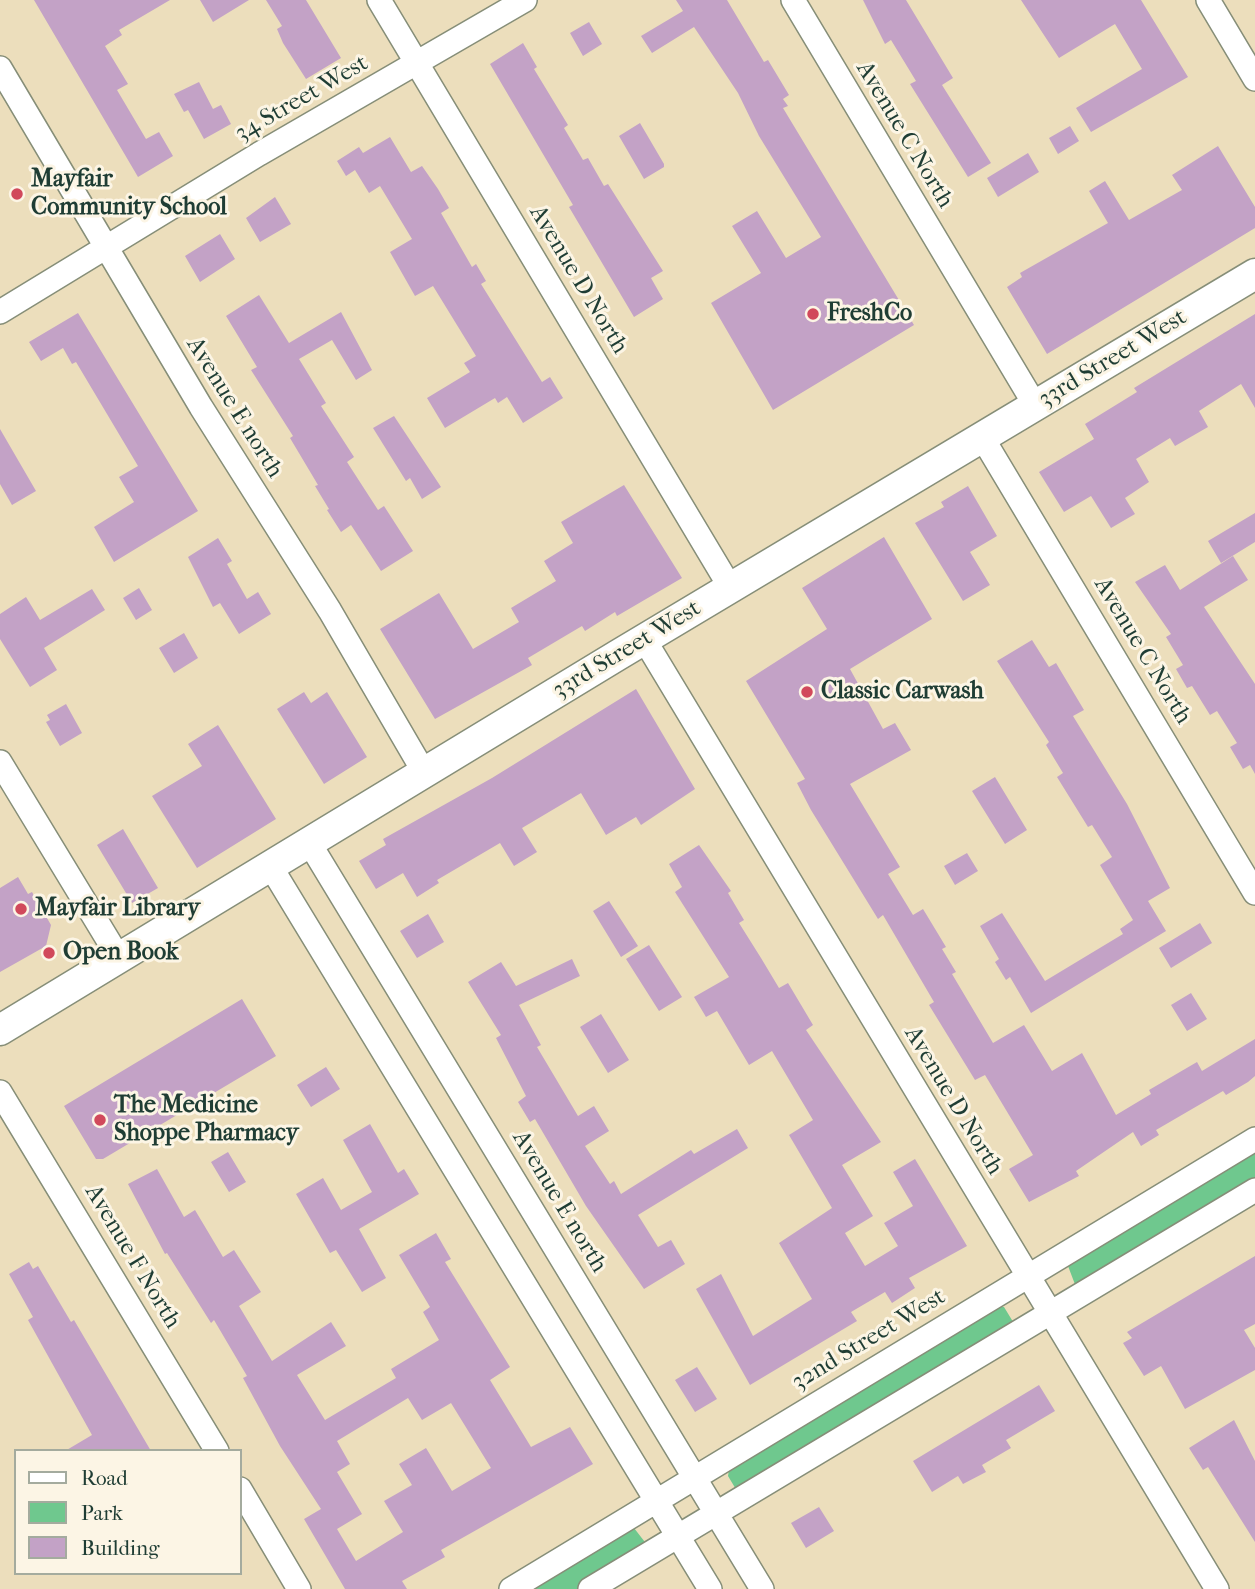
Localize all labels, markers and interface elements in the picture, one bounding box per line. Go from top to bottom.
street label: 34 Street West [230,49,374,149]
street label: Avenue C North [849,56,959,214]
place label: Mayfair Community School [31,166,227,222]
marker: Mayfair Community School [9,186,25,202]
street label: Avenue D North [522,200,634,360]
place label: FreshCo [827,300,912,328]
street label: 33rd Street West [1034,304,1192,414]
marker: FreshCo [805,306,821,322]
street label: Avenue E north [179,332,289,484]
street label: Avenue C North [1087,572,1197,730]
street label: 33rd Street West [548,595,706,705]
place label: Classic Carwash [821,678,984,706]
marker: Classic Carwash [799,684,815,700]
place label: Mayfair Library [35,895,200,923]
marker: Mayfair Library [13,901,29,917]
place label: Open Book [63,939,178,967]
marker: Open Book [41,945,57,961]
street label: Avenue D North [897,1021,1009,1181]
place label: The Medicine Shoppe Pharmacy [114,1092,299,1148]
marker: The Medicine Shoppe Pharmacy [92,1112,108,1128]
street label: Avenue E north [505,1126,613,1278]
street label: Avenue F North [78,1180,186,1334]
street label: 32nd Street West [787,1283,951,1397]
legend [14,1449,242,1575]
text: Road [81,1466,128,1490]
text: Park [81,1501,123,1525]
text: Building [81,1536,159,1560]

